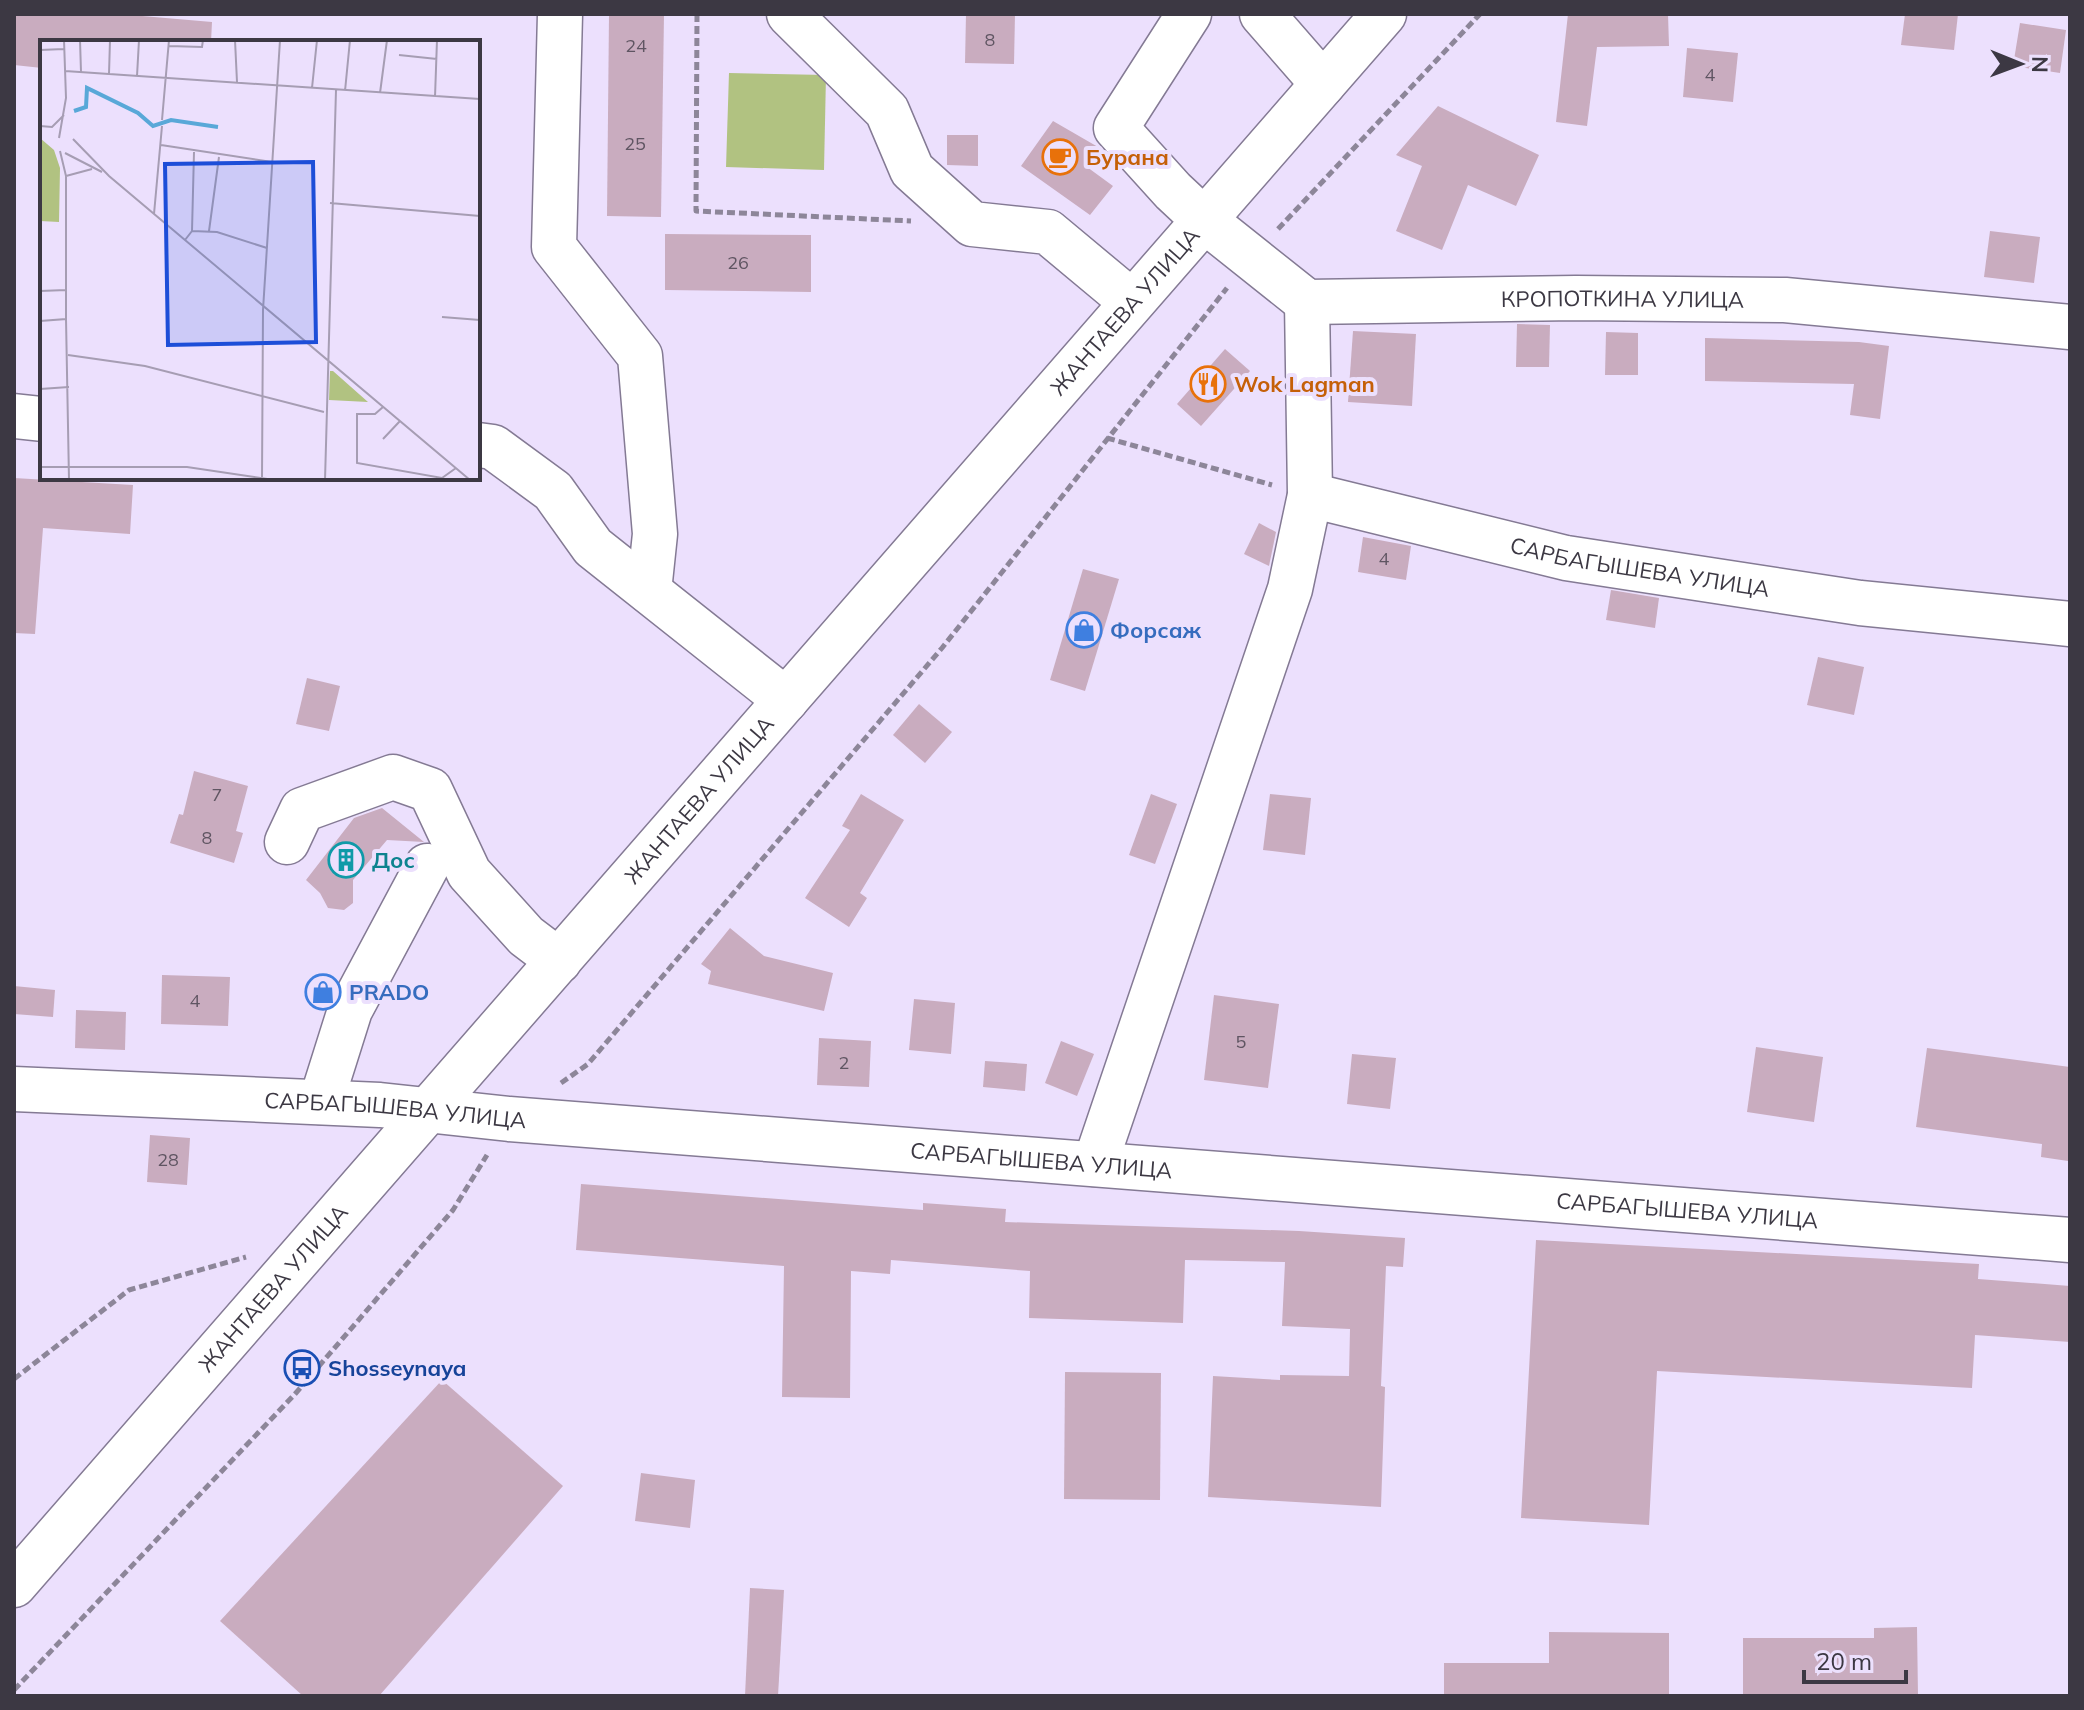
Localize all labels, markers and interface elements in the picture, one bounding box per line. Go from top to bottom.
north arrow [1980,24,2060,104]
house number: 8 [985,28,995,51]
house number: 24 [625,34,647,57]
inset map [40,40,480,480]
text: N [2026,56,2054,73]
house number: 4 [1705,63,1716,86]
house number: 25 [624,132,646,155]
cafe icon: Бурана [1041,138,1079,176]
place label: Бурана [1086,143,1169,171]
street label: ЖАНТАЕВА УЛИЦА [1044,222,1205,401]
house number: 26 [727,251,749,274]
street label: КРОПОТКИНА УЛИЦА [1501,284,1744,314]
restaurant icon: Wok Lagman [1189,365,1227,403]
place label: Wok Lagman [1234,370,1375,398]
street label: САРБАГЫШЕВА УЛИЦА [1507,531,1772,603]
house number: 4 [1379,547,1390,570]
shop icon: Форсаж [1065,611,1103,649]
place label: Форсаж [1110,616,1202,644]
street label: ЖАНТАЕВА УЛИЦА [618,710,780,889]
house number: 7 [212,783,222,806]
house number: 8 [202,826,212,849]
building icon: Дос [327,841,365,879]
place label: Дос [372,846,415,874]
shop icon: PRADO [304,973,342,1011]
place label: PRADO [349,978,429,1006]
house number: 4 [190,989,201,1012]
house number: 5 [1236,1030,1247,1053]
house number: 2 [839,1051,849,1074]
street label: САРБАГЫШЕВА УЛИЦА [264,1086,527,1134]
street label: САРБАГЫШЕВА УЛИЦА [909,1136,1173,1184]
house number: 28 [157,1148,179,1171]
street label: САРБАГЫШЕВА УЛИЦА [1555,1186,1819,1234]
street label: ЖАНТАЕВА УЛИЦА [192,1198,354,1378]
bus stop icon: Shosseynaya [283,1349,321,1387]
place label: Shosseynaya [328,1354,467,1382]
scale bar [1804,1634,1906,1684]
text: 20 m [1816,1646,1872,1676]

